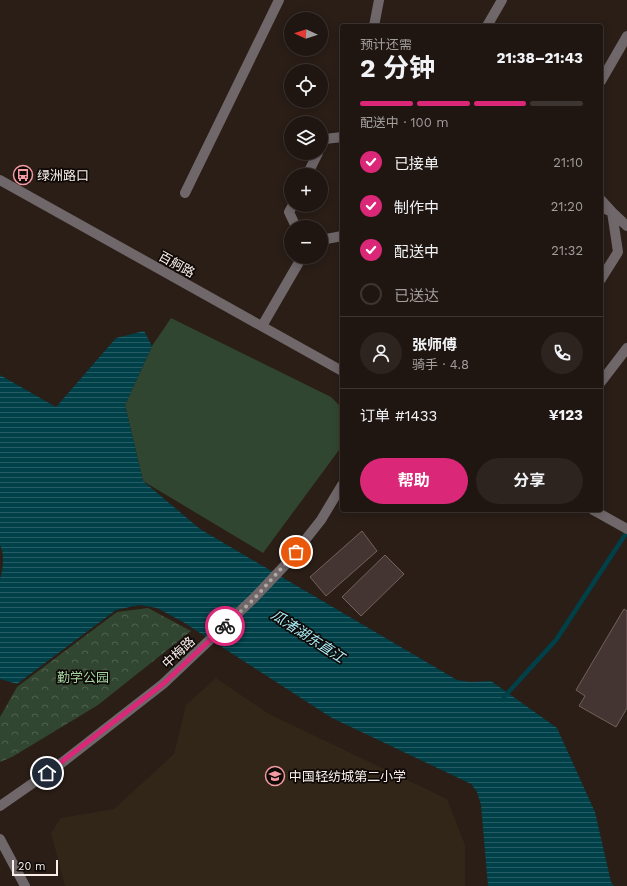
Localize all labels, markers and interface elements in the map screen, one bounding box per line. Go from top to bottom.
north arrow [284,12,328,56]
map controls [284,12,328,264]
text: 预计还需 [360,37,412,52]
text: 21:38–21:43 [497,49,583,67]
text: 2 分钟 [360,53,435,83]
button: locate [284,64,328,108]
text: 配送中 · 100 m [360,115,449,130]
button: layers [284,116,328,160]
icon: check [360,151,382,173]
text: 已接单 [394,155,439,173]
text: 21:10 [553,155,583,170]
bus stop icon: 绿洲路口 [12,164,34,186]
place label: 绿洲路口 [37,168,89,183]
button: + [284,168,328,212]
icon: check [360,195,382,217]
text: 制作中 [394,199,439,217]
text: 21:20 [551,199,583,214]
button: − [284,220,328,264]
icon: check [360,239,382,261]
text: 配送中 [394,243,439,261]
text: 21:32 [551,243,583,258]
street label: 百舸路 [156,248,197,280]
text: 已送达 [394,287,439,305]
button: person [360,332,402,374]
button: phone [541,332,583,374]
text: 张师傅 [412,336,457,354]
text: 骑手 · 4.8 [412,357,469,372]
text: ¥123 [549,406,583,424]
text: 订单 #1433 [360,407,437,425]
button: 帮助 [360,458,468,504]
button: 分享 [476,458,583,504]
pin [279,535,313,569]
icon: bag [285,541,307,563]
courier [205,606,245,646]
water label: 瓜渚湖东直江 [268,606,349,667]
icon: bike [214,615,236,637]
street label: 中梅路 [159,634,198,671]
park label: 勤学公园 [57,670,109,685]
pin [30,756,64,790]
icon: home [36,762,58,784]
school or university icon: 中国轻纺城第二小学 [264,765,286,787]
place label: 中国轻纺城第二小学 [289,769,406,784]
scale bar [12,858,58,877]
text: 20 m [18,860,46,873]

